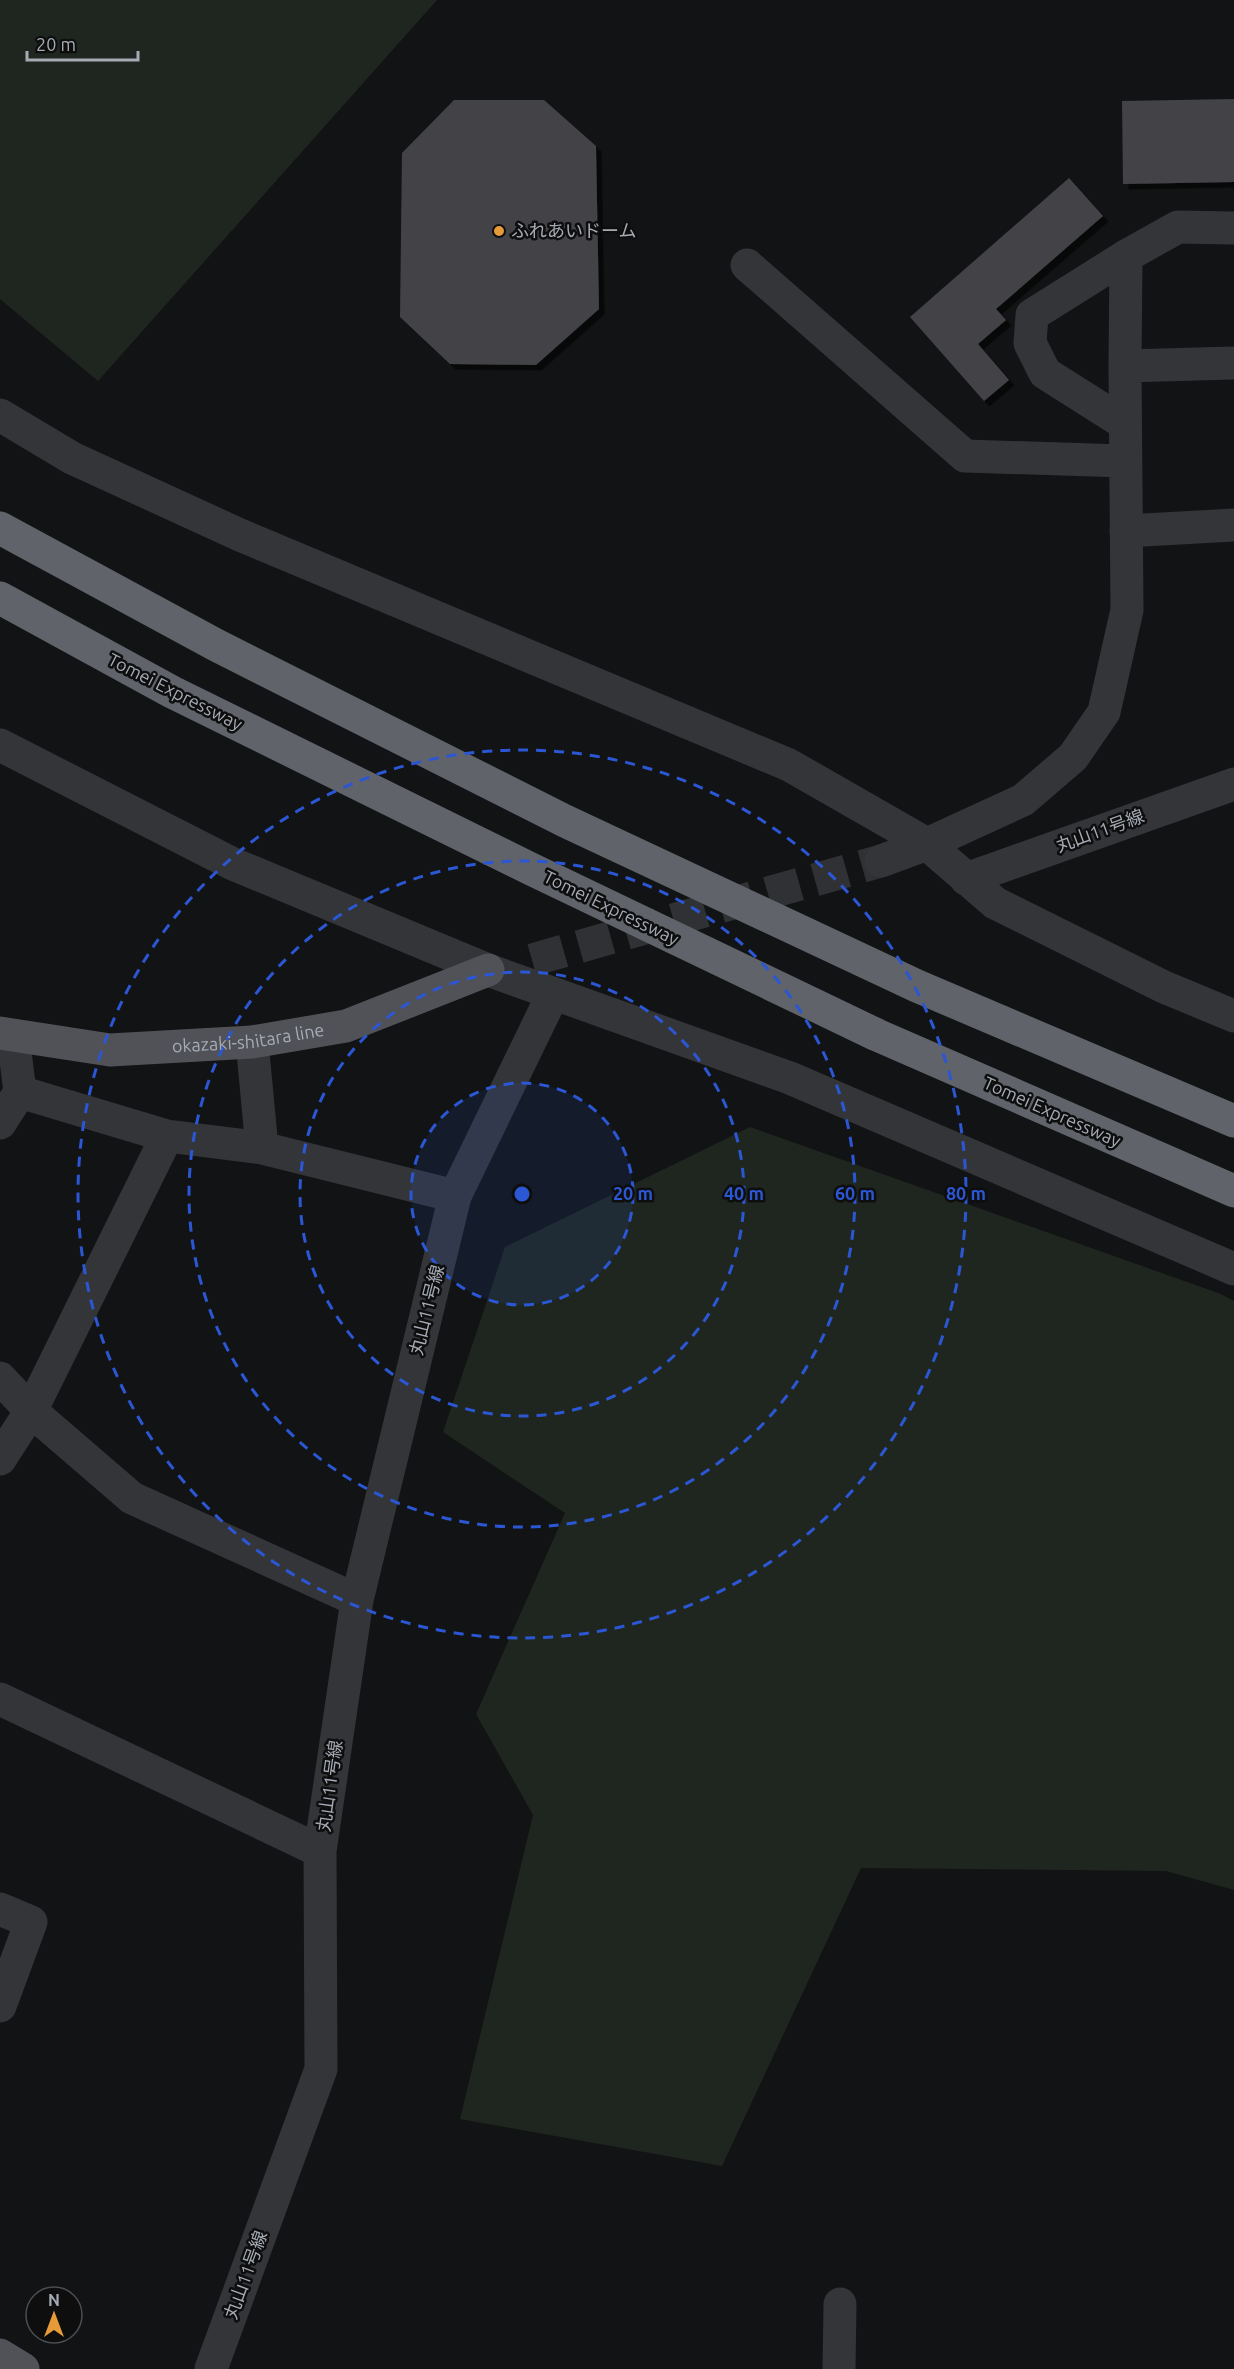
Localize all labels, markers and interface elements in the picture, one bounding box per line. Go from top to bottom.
scale bar [27,24,138,62]
text: 20 m [36,34,76,54]
place label: ふれあいドーム [511,220,636,240]
marker: ふれあいドーム [492,224,506,238]
street label: Tomei Expressway [105,649,246,734]
street label: 丸山11号線 [1053,805,1146,855]
street label: Tomei Expressway [541,866,683,949]
street label: okazaki-shitara line [171,1019,326,1055]
street label: Tomei Expressway [981,1072,1124,1150]
text: 20 m [613,1183,653,1203]
text: 40 m [724,1183,764,1203]
text: 60 m [835,1183,875,1203]
text: 80 m [946,1183,986,1203]
centre of rings [512,1184,532,1204]
street label: 丸山11号線 [405,1263,447,1357]
street label: 丸山11号線 [313,1739,345,1833]
street label: 丸山11号線 [220,2228,270,2321]
north arrow [24,2285,84,2345]
text: N [48,2291,60,2309]

